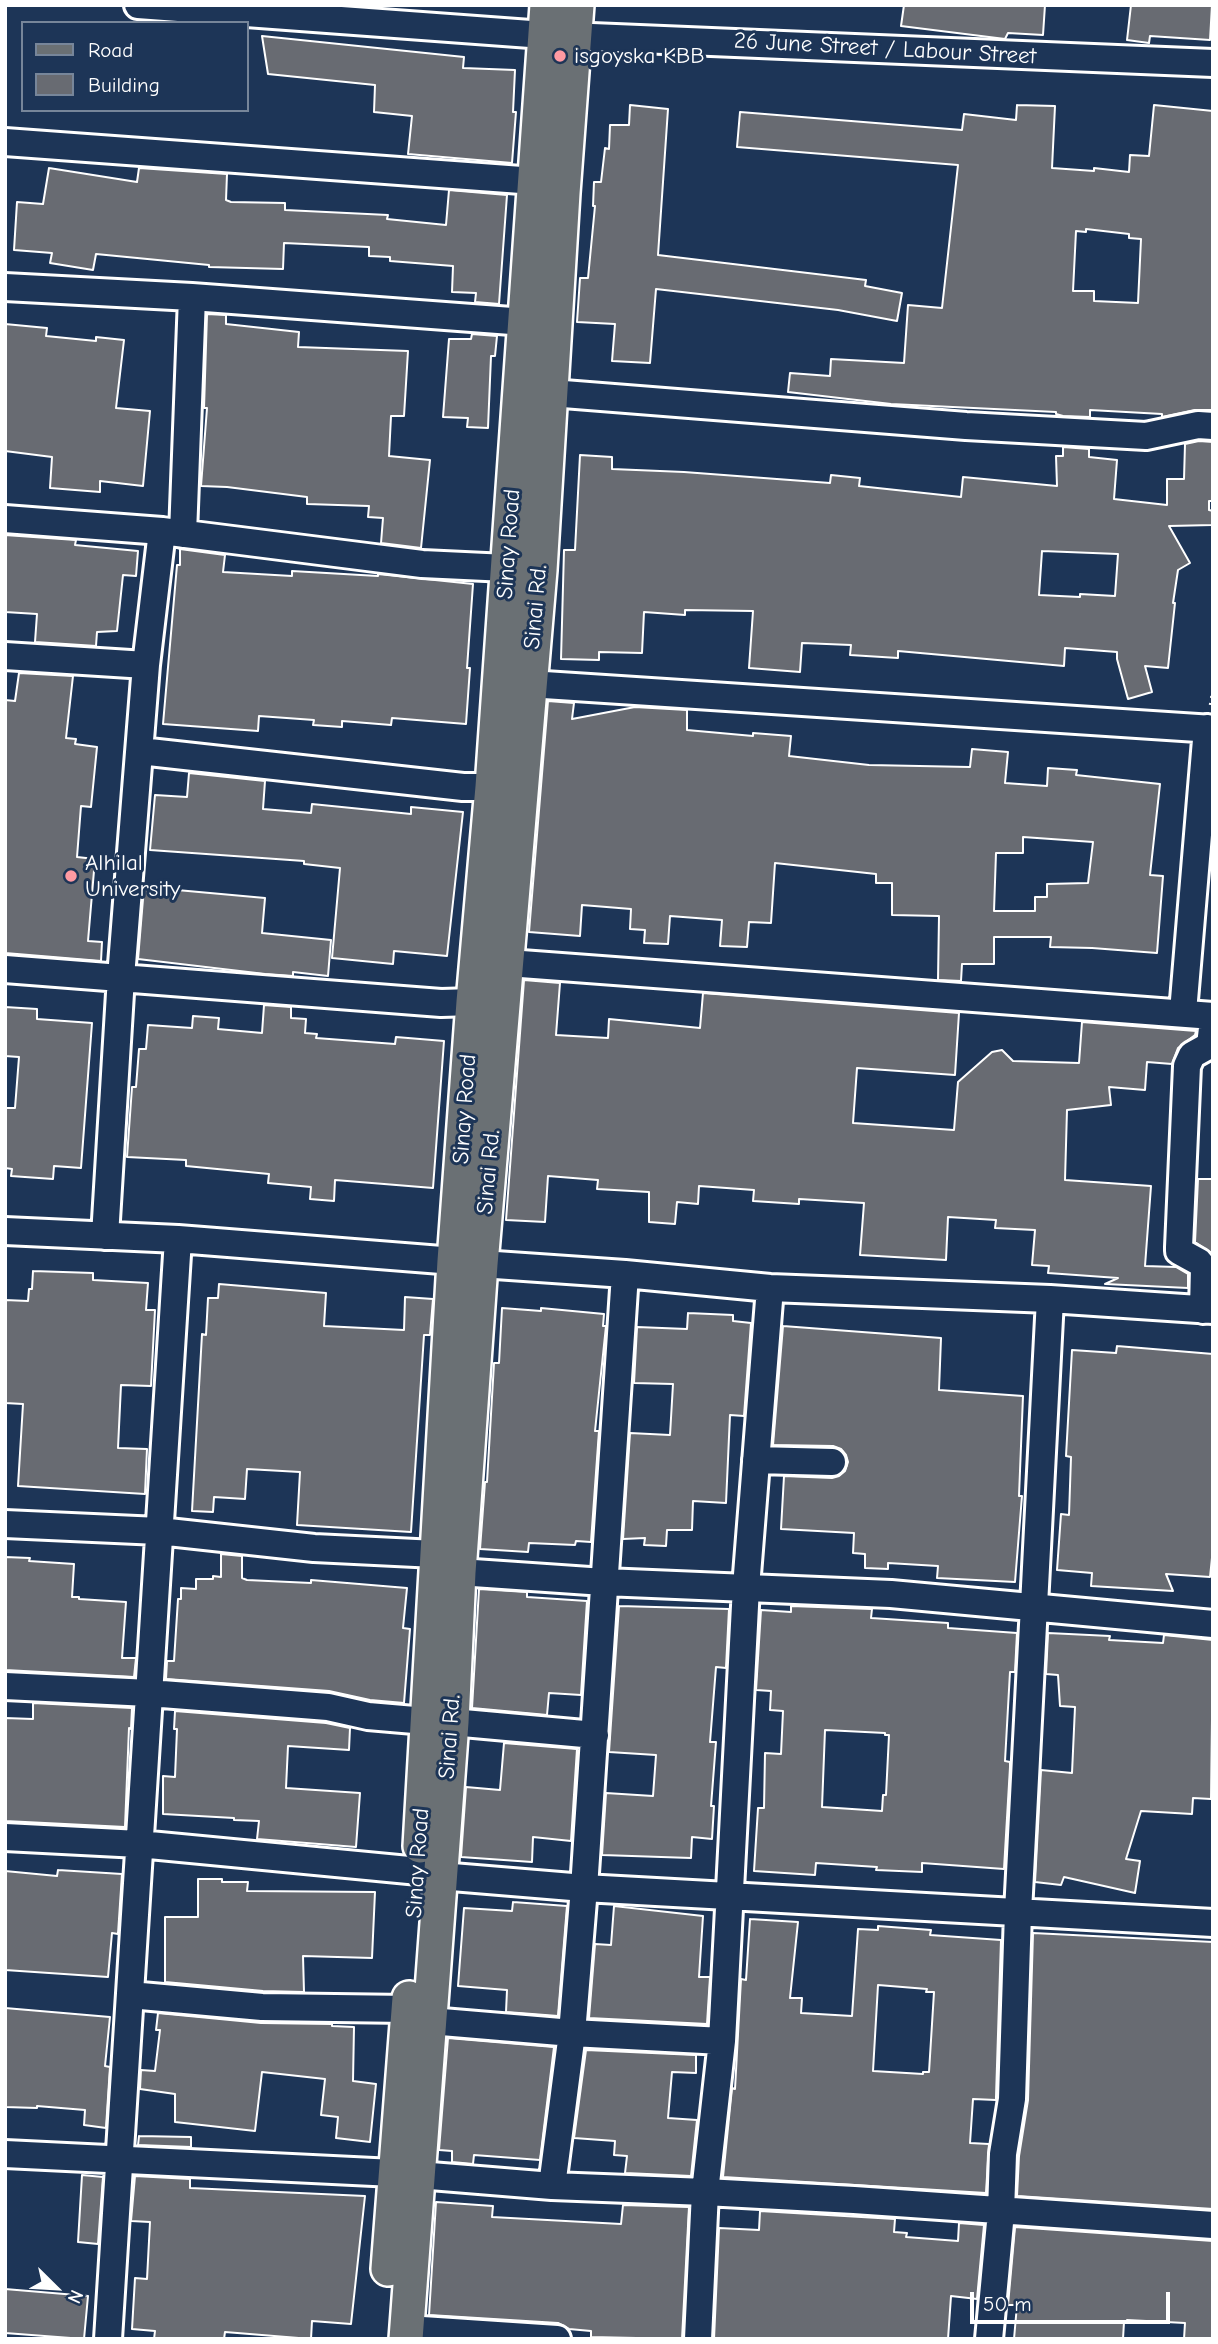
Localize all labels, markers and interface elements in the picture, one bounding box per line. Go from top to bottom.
legend [21,21,248,112]
street label: 26 June Street / Labour Street [733,27,1037,71]
text: Road [88,38,133,62]
place label: isgoyska KBB [574,42,704,70]
marker: isgoyska KBB [552,48,568,64]
text: Building [88,73,160,97]
street label: Sinay Road [491,488,527,600]
street label: Sinai Rd. [519,564,553,650]
place label: Alhilal University [85,849,180,903]
marker: Alhilal University [63,868,79,884]
street label: Sinay Road [447,1053,483,1165]
street label: Sinai Rd. [472,1129,506,1215]
street label: Sinai Rd. [433,1694,467,1780]
street label: Sinay Road [400,1807,436,1919]
north arrow [21,2253,91,2323]
scale bar [973,2278,1172,2322]
text: N [63,2286,88,2307]
text: 50 m [983,2292,1032,2316]

